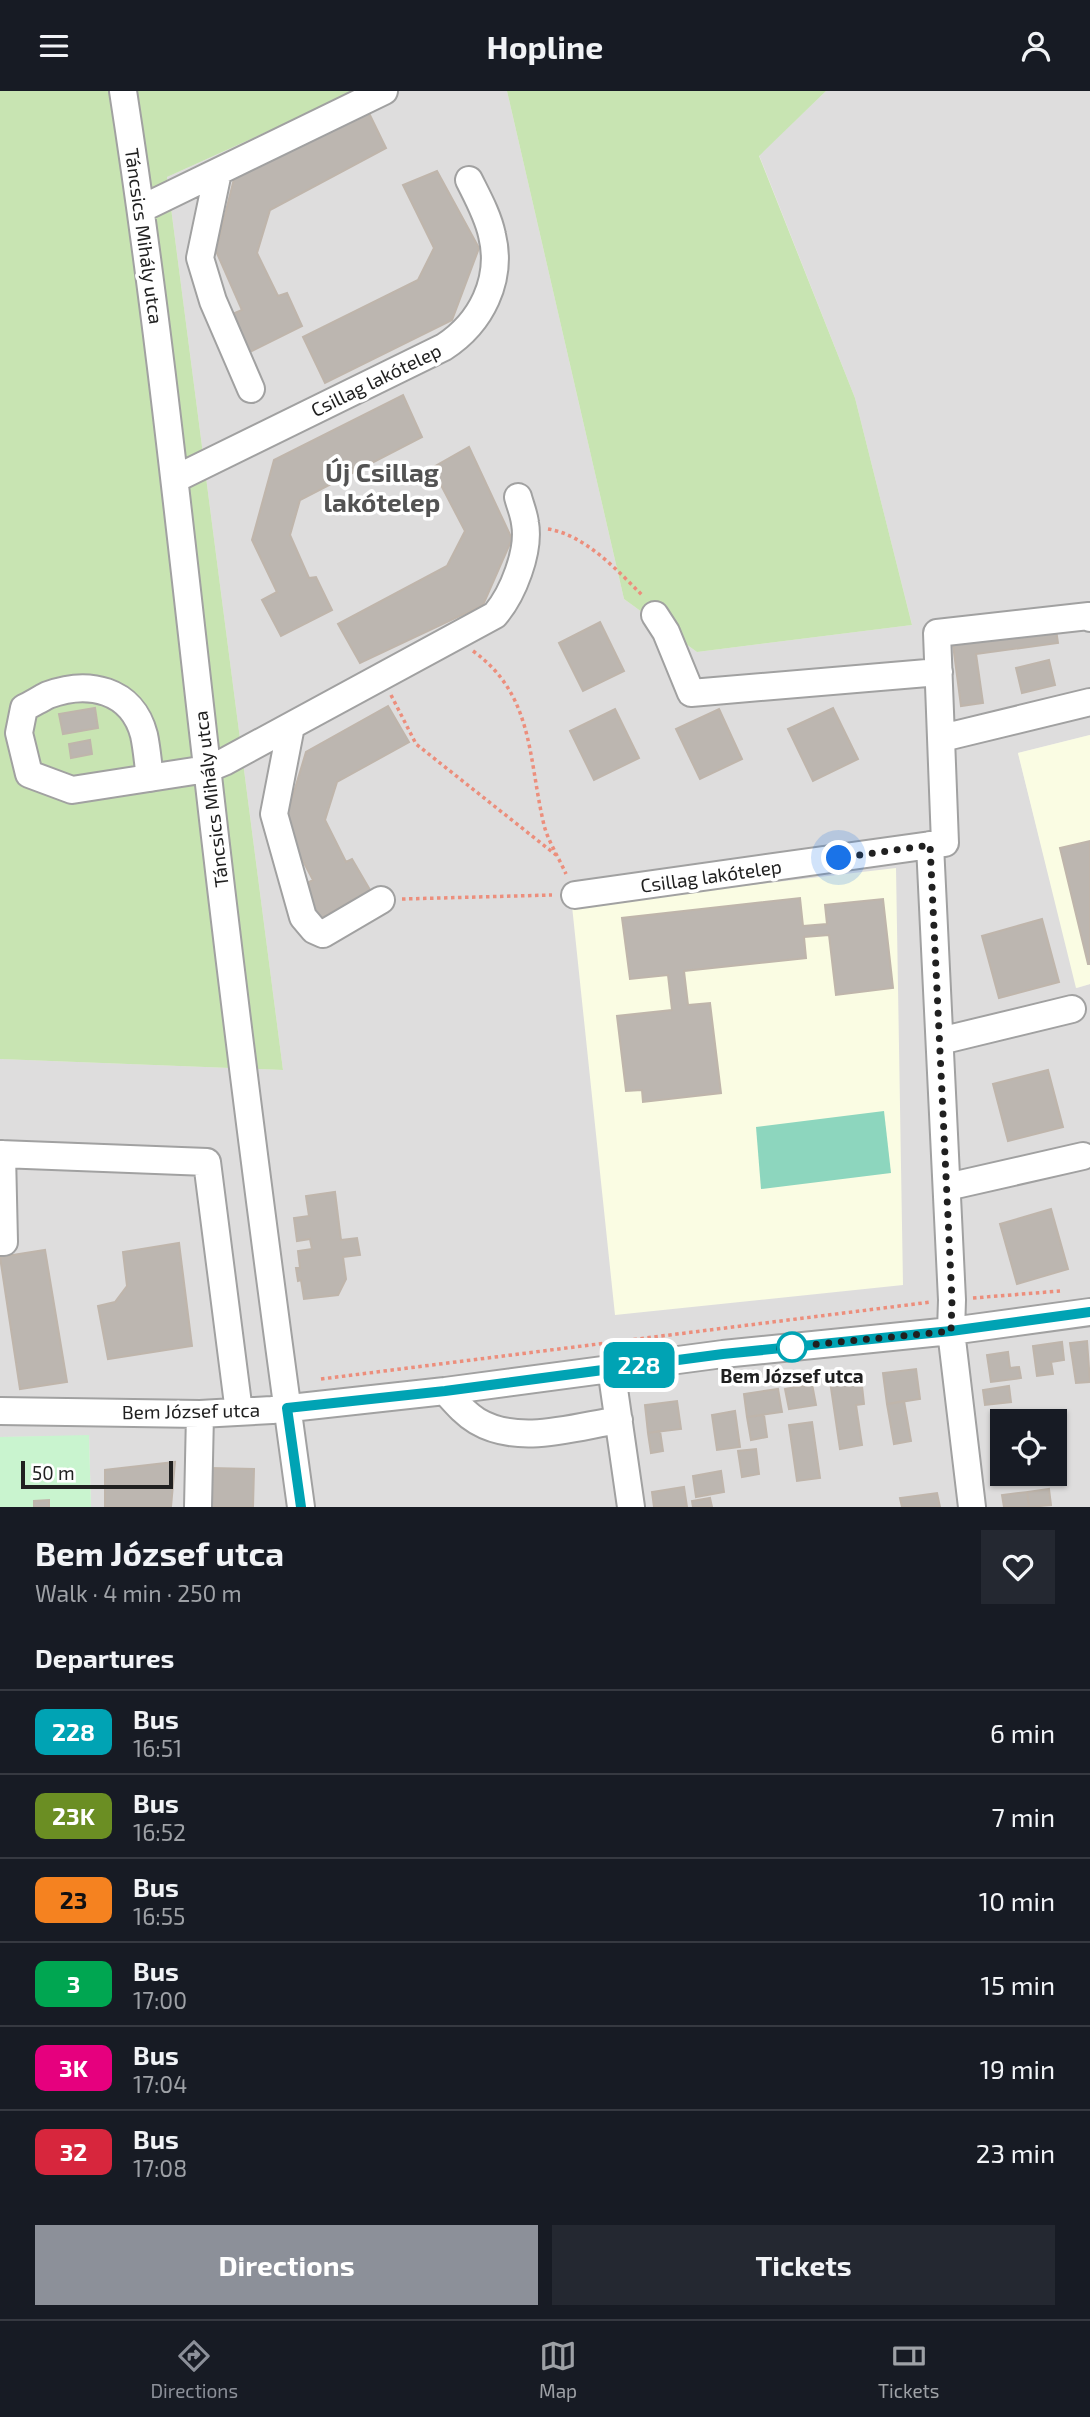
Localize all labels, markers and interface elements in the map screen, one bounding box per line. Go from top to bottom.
icon: menu [35,27,73,65]
text: Hopline [487,27,603,65]
icon: person [1017,27,1055,65]
street label: Táncsics Mihály utca [121,147,168,325]
street label: Csillag lakótelep [307,338,445,421]
district label: Új Csillag lakótelep [324,456,440,517]
street label: Táncsics Mihály utca [188,710,233,888]
your location [821,840,856,875]
street label: Csillag lakótelep [639,854,783,897]
marker: Bem József utca [777,1332,807,1362]
line badge: 228 [599,1342,679,1388]
text: 228 [618,1350,660,1379]
place label: Bem József utca [720,1364,864,1387]
street label: Bem József utca [122,1398,260,1423]
map controls [990,1409,1067,1486]
button: locate [990,1409,1067,1486]
scale bar [21,1458,173,1490]
text: 50 m [32,1461,75,1484]
button: heart [981,1530,1055,1604]
text: Bem József utca [35,1533,284,1573]
text: Walk · 4 min · 250 m [35,1579,242,1607]
text: Departures [35,1642,174,1673]
text: Bus [133,1703,179,1734]
text: 228 [52,1717,95,1746]
text: 6 min [990,1717,1055,1748]
text: 16:51 [133,1734,182,1762]
text: Bus [133,1787,179,1818]
text: 23K [52,1801,95,1830]
text: 7 min [992,1801,1055,1832]
text: 16:52 [133,1818,186,1846]
text: Bus [133,1871,179,1902]
text: 23 [60,1885,87,1914]
text: 10 min [979,1885,1055,1916]
text: 16:55 [133,1902,185,1930]
text: Bus [133,1955,179,1986]
text: 3 [67,1969,80,1998]
text: 15 min [981,1969,1055,2000]
text: 17:00 [133,1986,187,2014]
text: Bus [133,2039,179,2070]
text: 3K [59,2053,88,2082]
text: 19 min [980,2053,1055,2084]
text: 17:04 [133,2070,187,2098]
text: Bus [133,2123,179,2154]
text: 32 [60,2137,87,2166]
text: 23 min [976,2137,1055,2168]
text: 17:08 [133,2154,187,2182]
button: Directions [35,2225,538,2305]
button: Tickets [552,2225,1055,2305]
tab: Directions [150,2337,238,2402]
tab: Map [539,2337,577,2402]
tab: Tickets [878,2337,940,2402]

